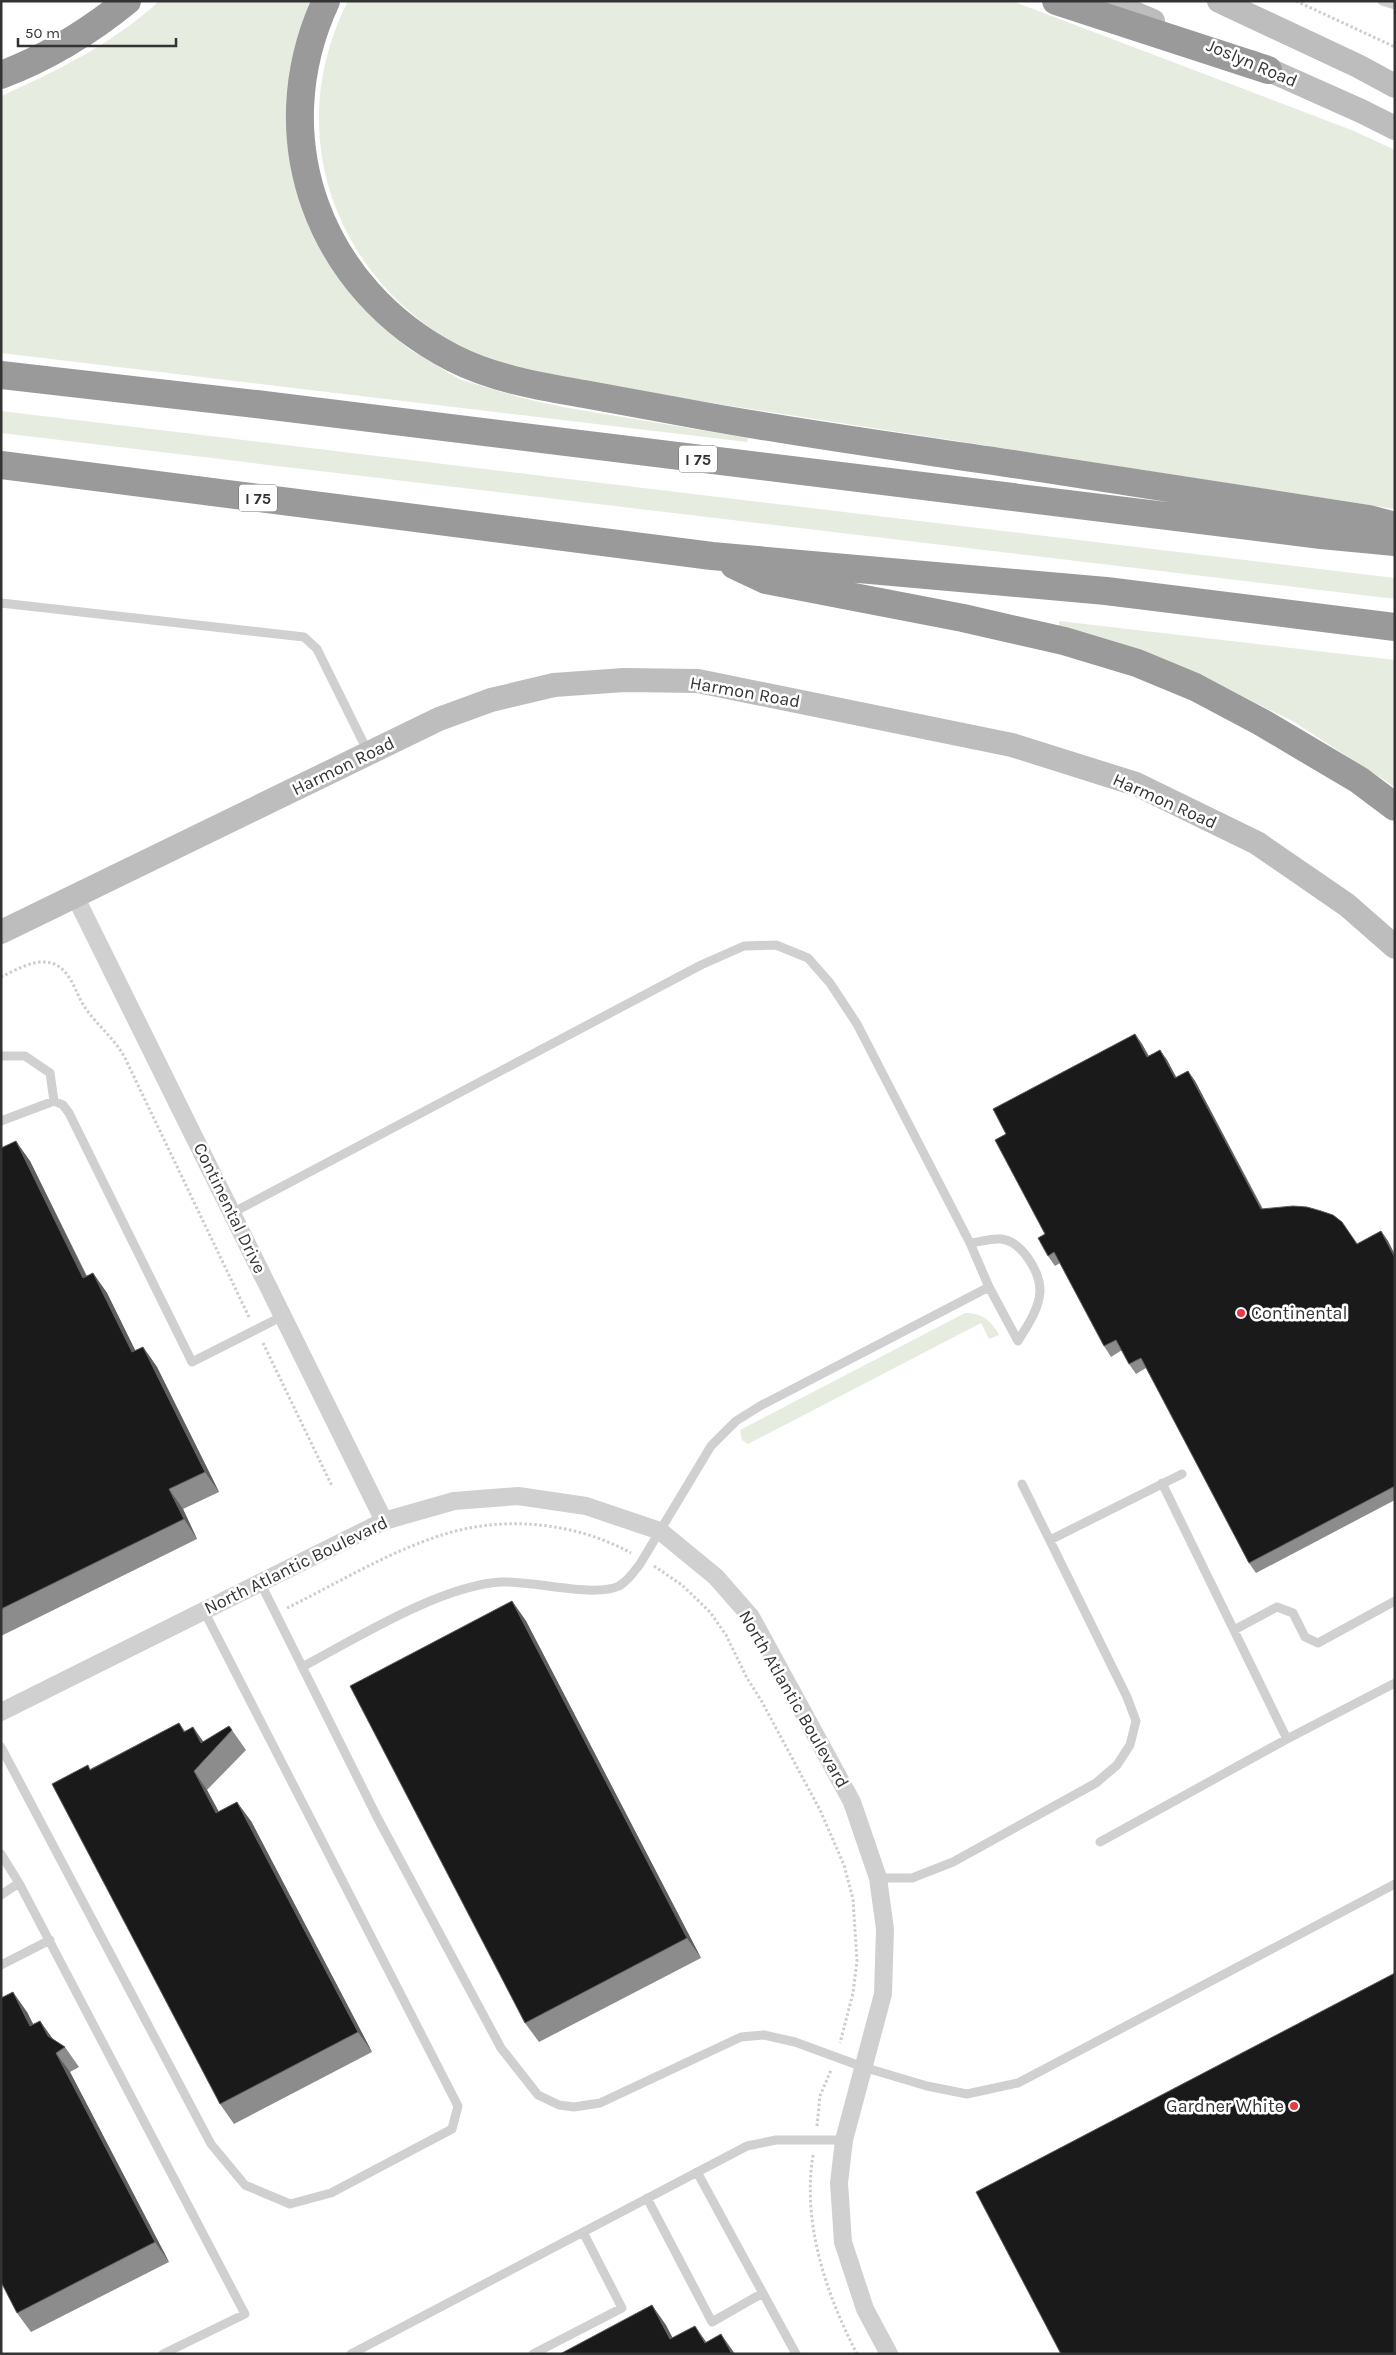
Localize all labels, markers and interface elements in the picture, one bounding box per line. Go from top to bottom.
scale bar [18,15,175,47]
text: 50 m [25,24,60,42]
street label: Joslyn Road [1203,34,1301,92]
road number: I 75 [679,446,717,472]
road number: I 75 [239,484,277,512]
street label: Harmon Road [688,671,802,713]
street label: Harmon Road [288,732,398,800]
street label: Harmon Road [1110,768,1220,834]
street label: Continental Drive [189,1139,271,1277]
place label: Continental [1251,1302,1348,1324]
marker: Continental [1235,1307,1247,1319]
street label: North Atlantic Boulevard [201,1511,391,1619]
street label: North Atlantic Boulevard [734,1606,854,1792]
place label: Gardner White [1166,2095,1284,2117]
marker: Gardner White [1288,2100,1300,2112]

